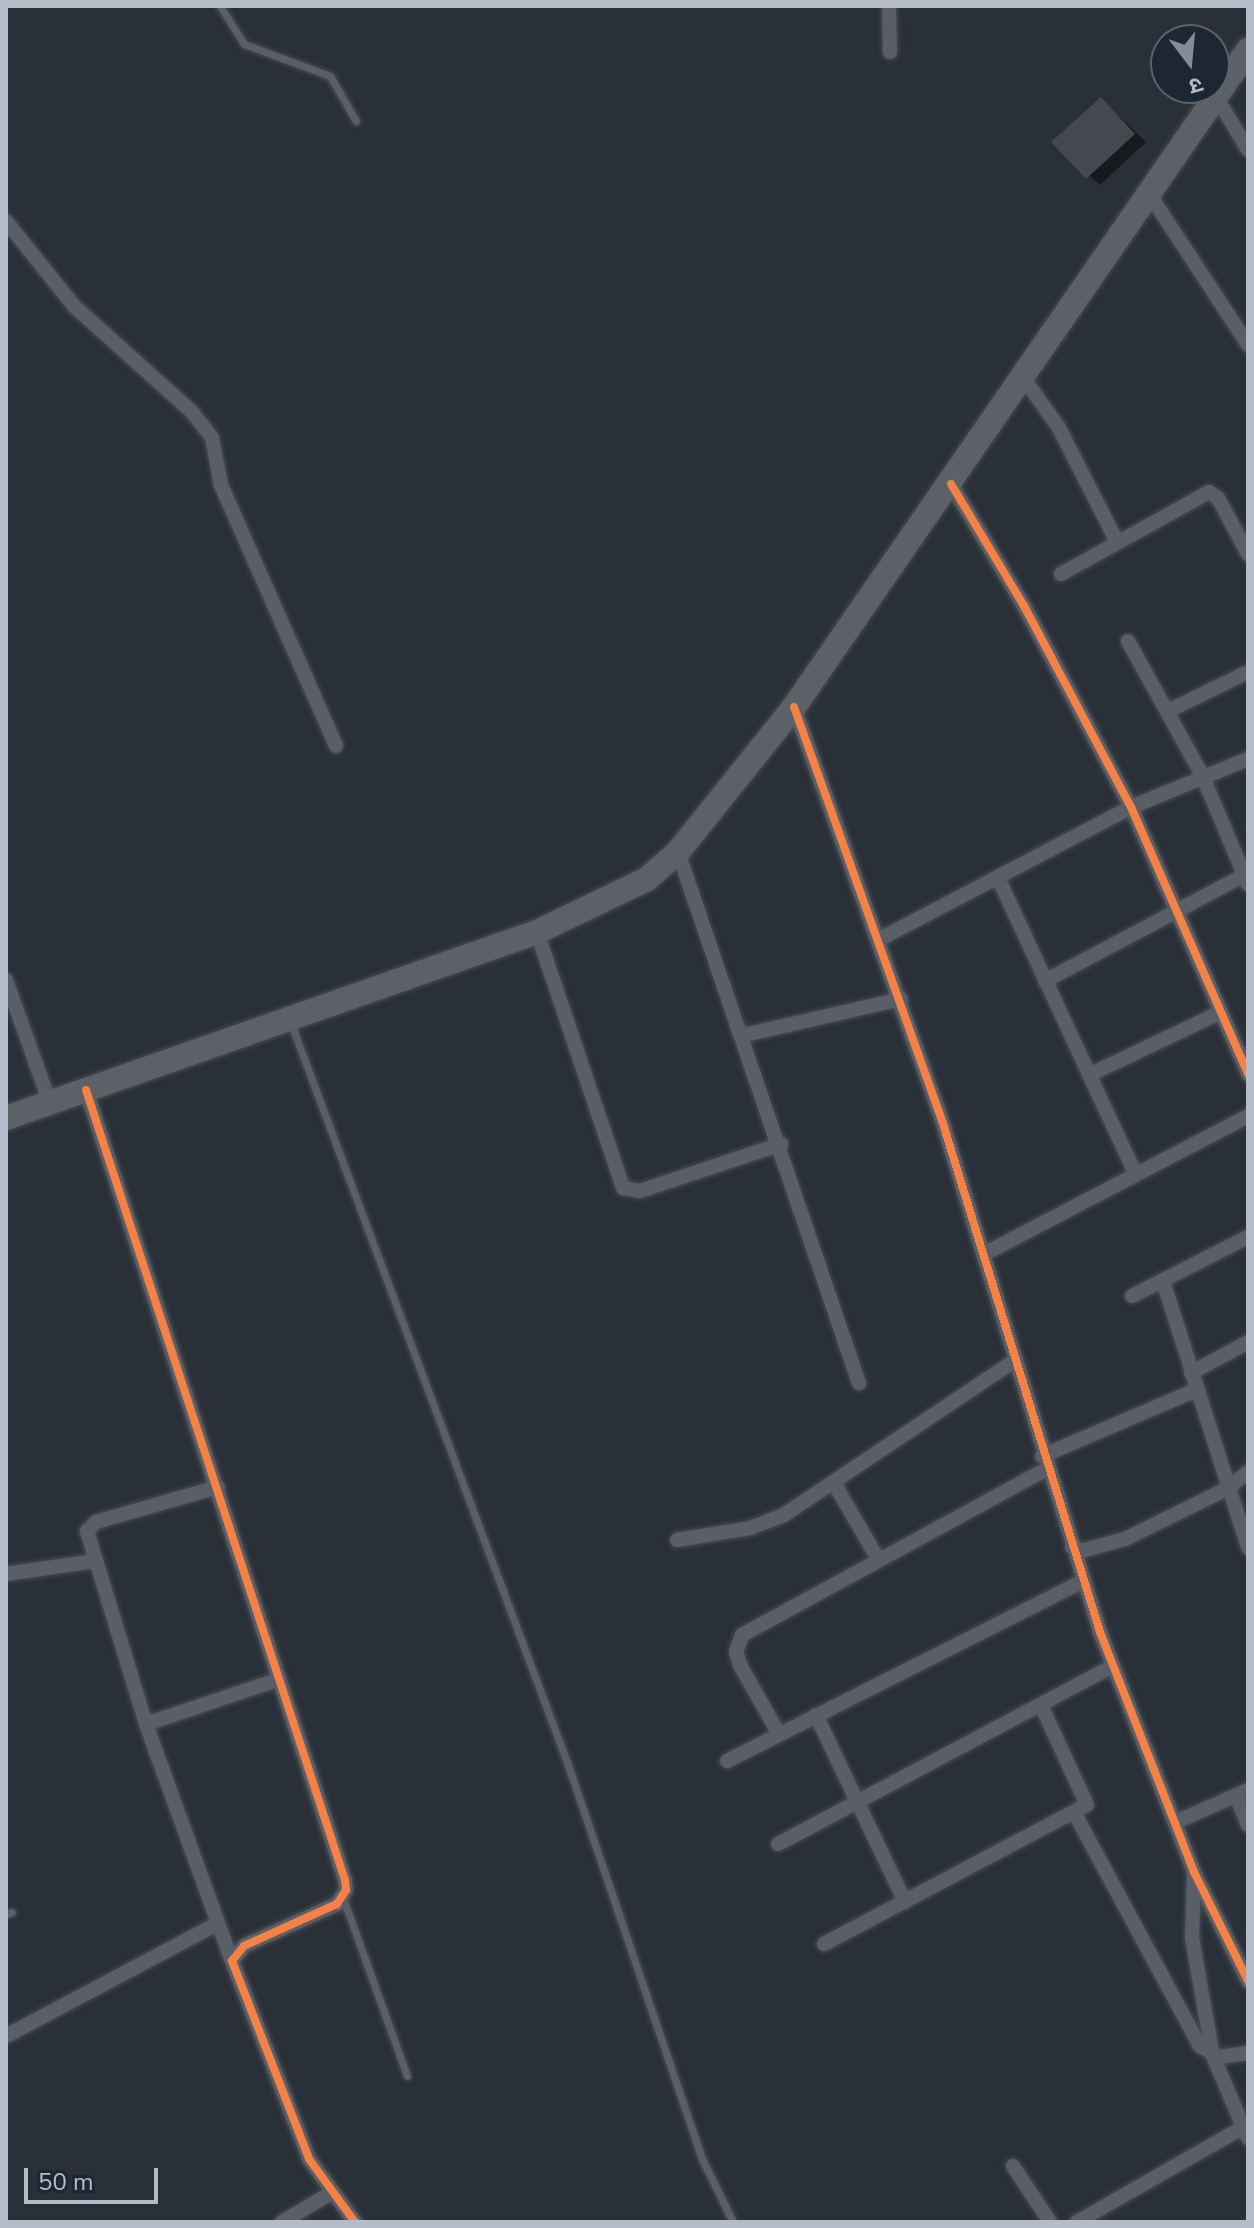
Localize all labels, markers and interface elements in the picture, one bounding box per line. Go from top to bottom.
north arrow [1150,24,1230,104]
text: उ [1186,69,1206,101]
scale bar [28,2152,162,2202]
text: 50 m [38,2166,94,2198]

